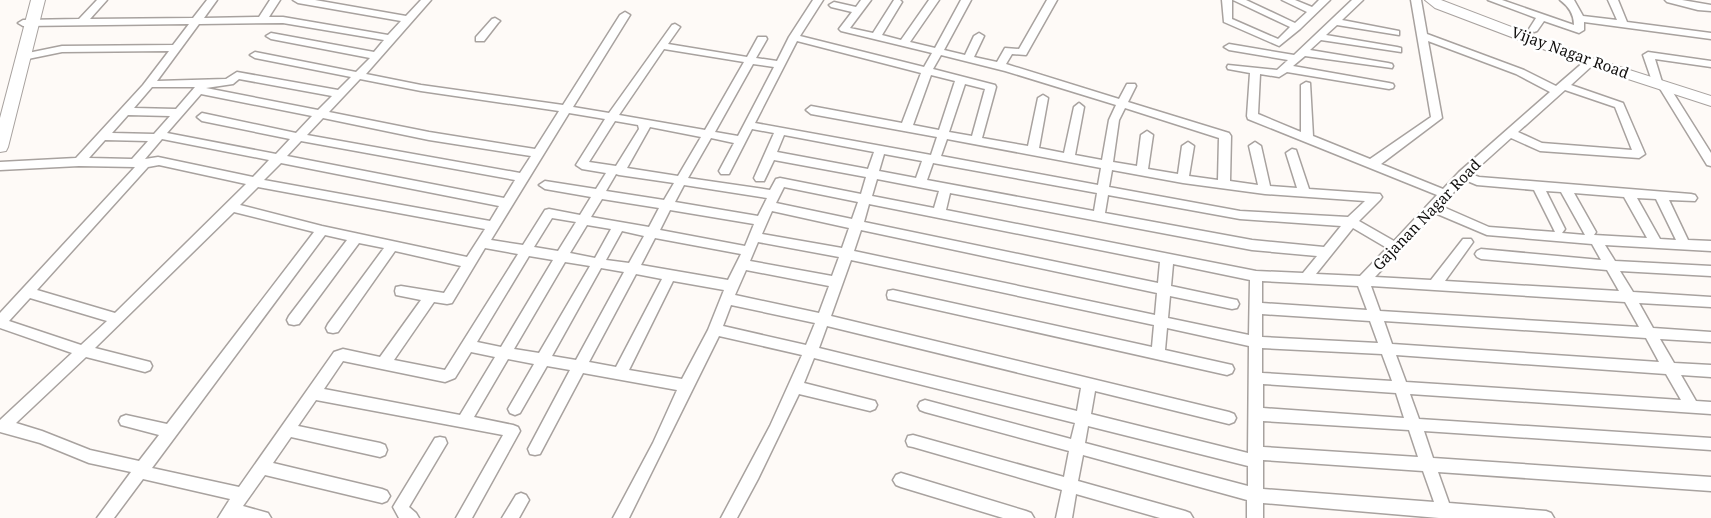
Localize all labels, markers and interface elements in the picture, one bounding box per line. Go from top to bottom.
street label: Vijay Nagar Road [1509,22,1632,83]
street label: Gajanan Nagar Road [1368,154,1485,274]

